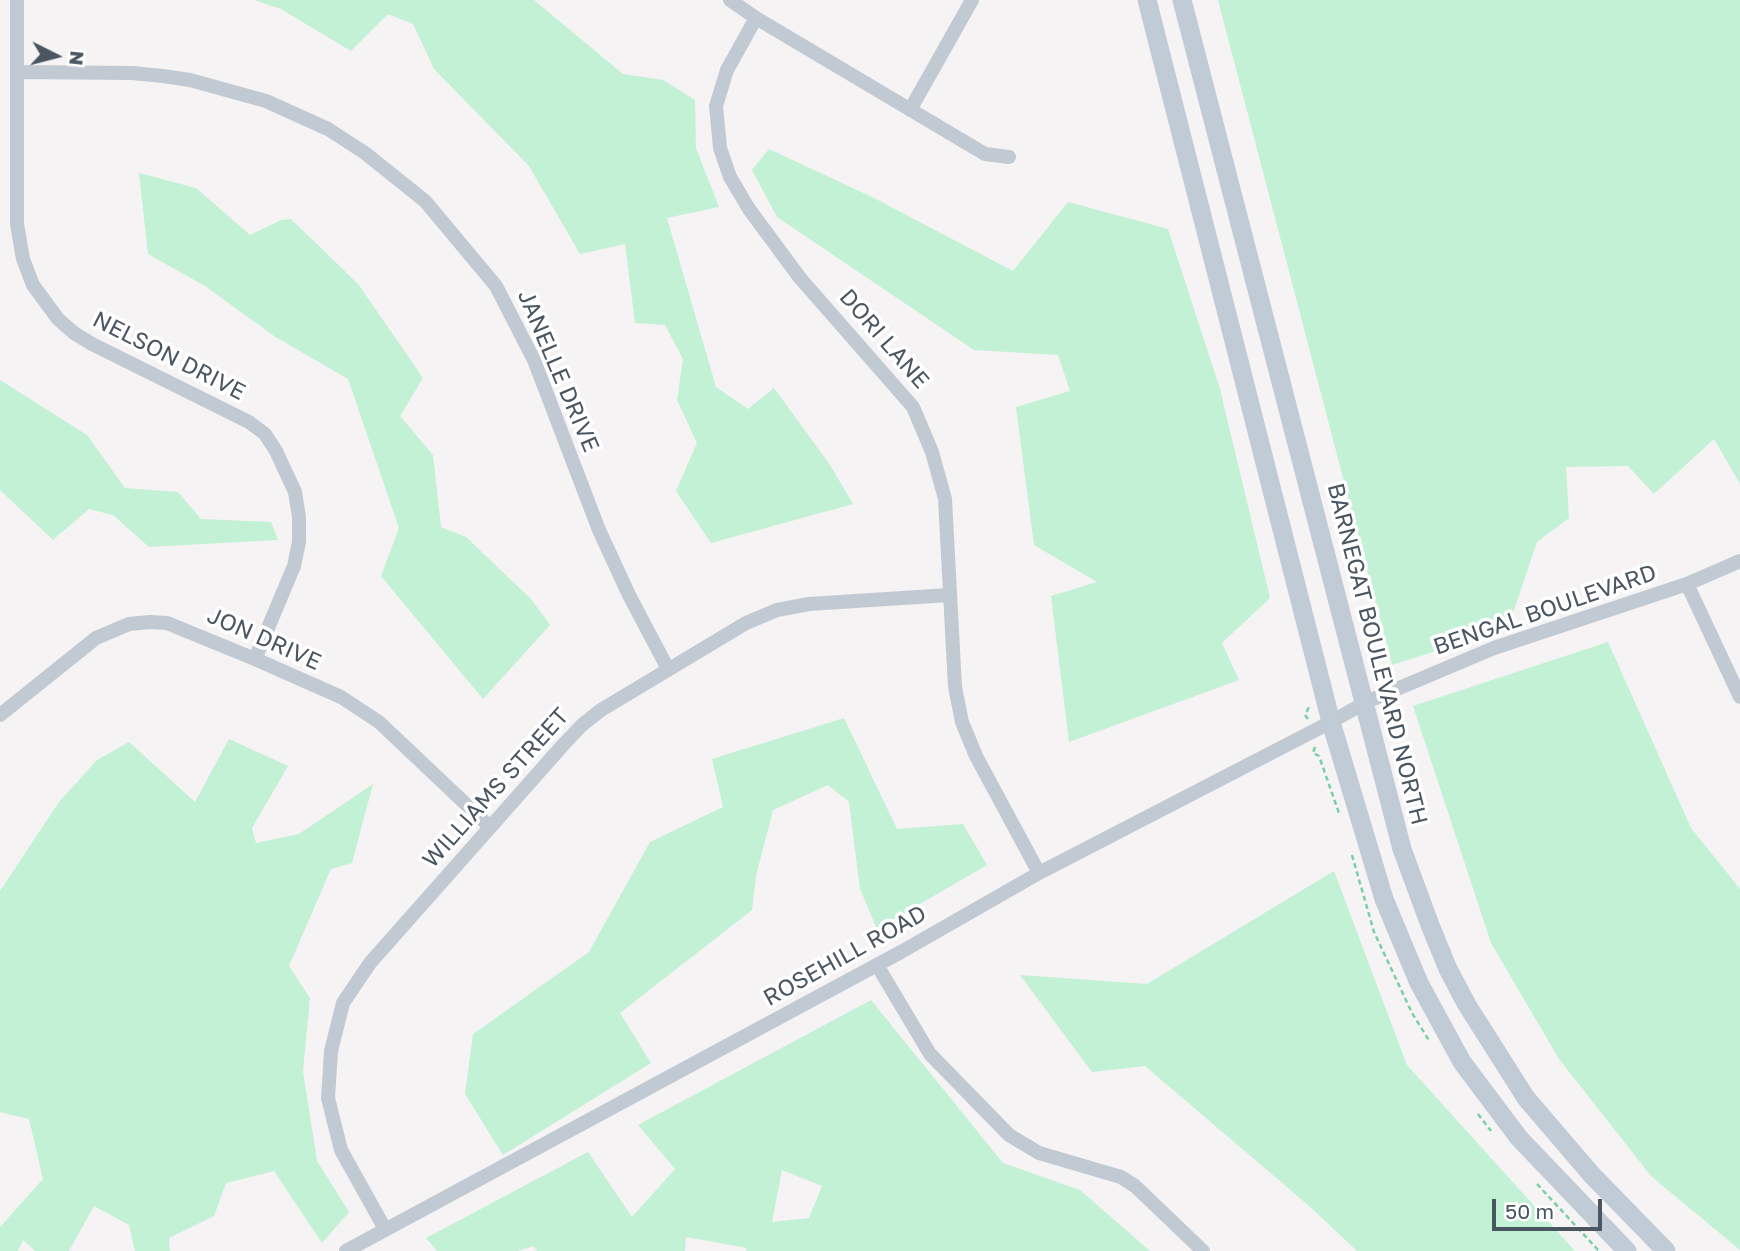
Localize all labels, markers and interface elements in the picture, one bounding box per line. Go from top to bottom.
north arrow [21,21,91,91]
text: N [65,50,90,67]
street label: DORI LANE [833,284,935,394]
street label: JANELLE DRIVE [511,286,605,456]
street label: NELSON DRIVE [88,306,250,406]
street label: BARNEGAT BOULEVARD NORTH [1321,480,1433,828]
street label: BENGAL BOULEVARD [1430,559,1660,661]
street label: JON DRIVE [203,602,325,676]
street label: WILLIAMS STREET [417,702,575,874]
street label: ROSEHILL ROAD [759,900,931,1012]
scale bar [1495,1184,1605,1228]
text: 50 m [1505,1198,1554,1224]

